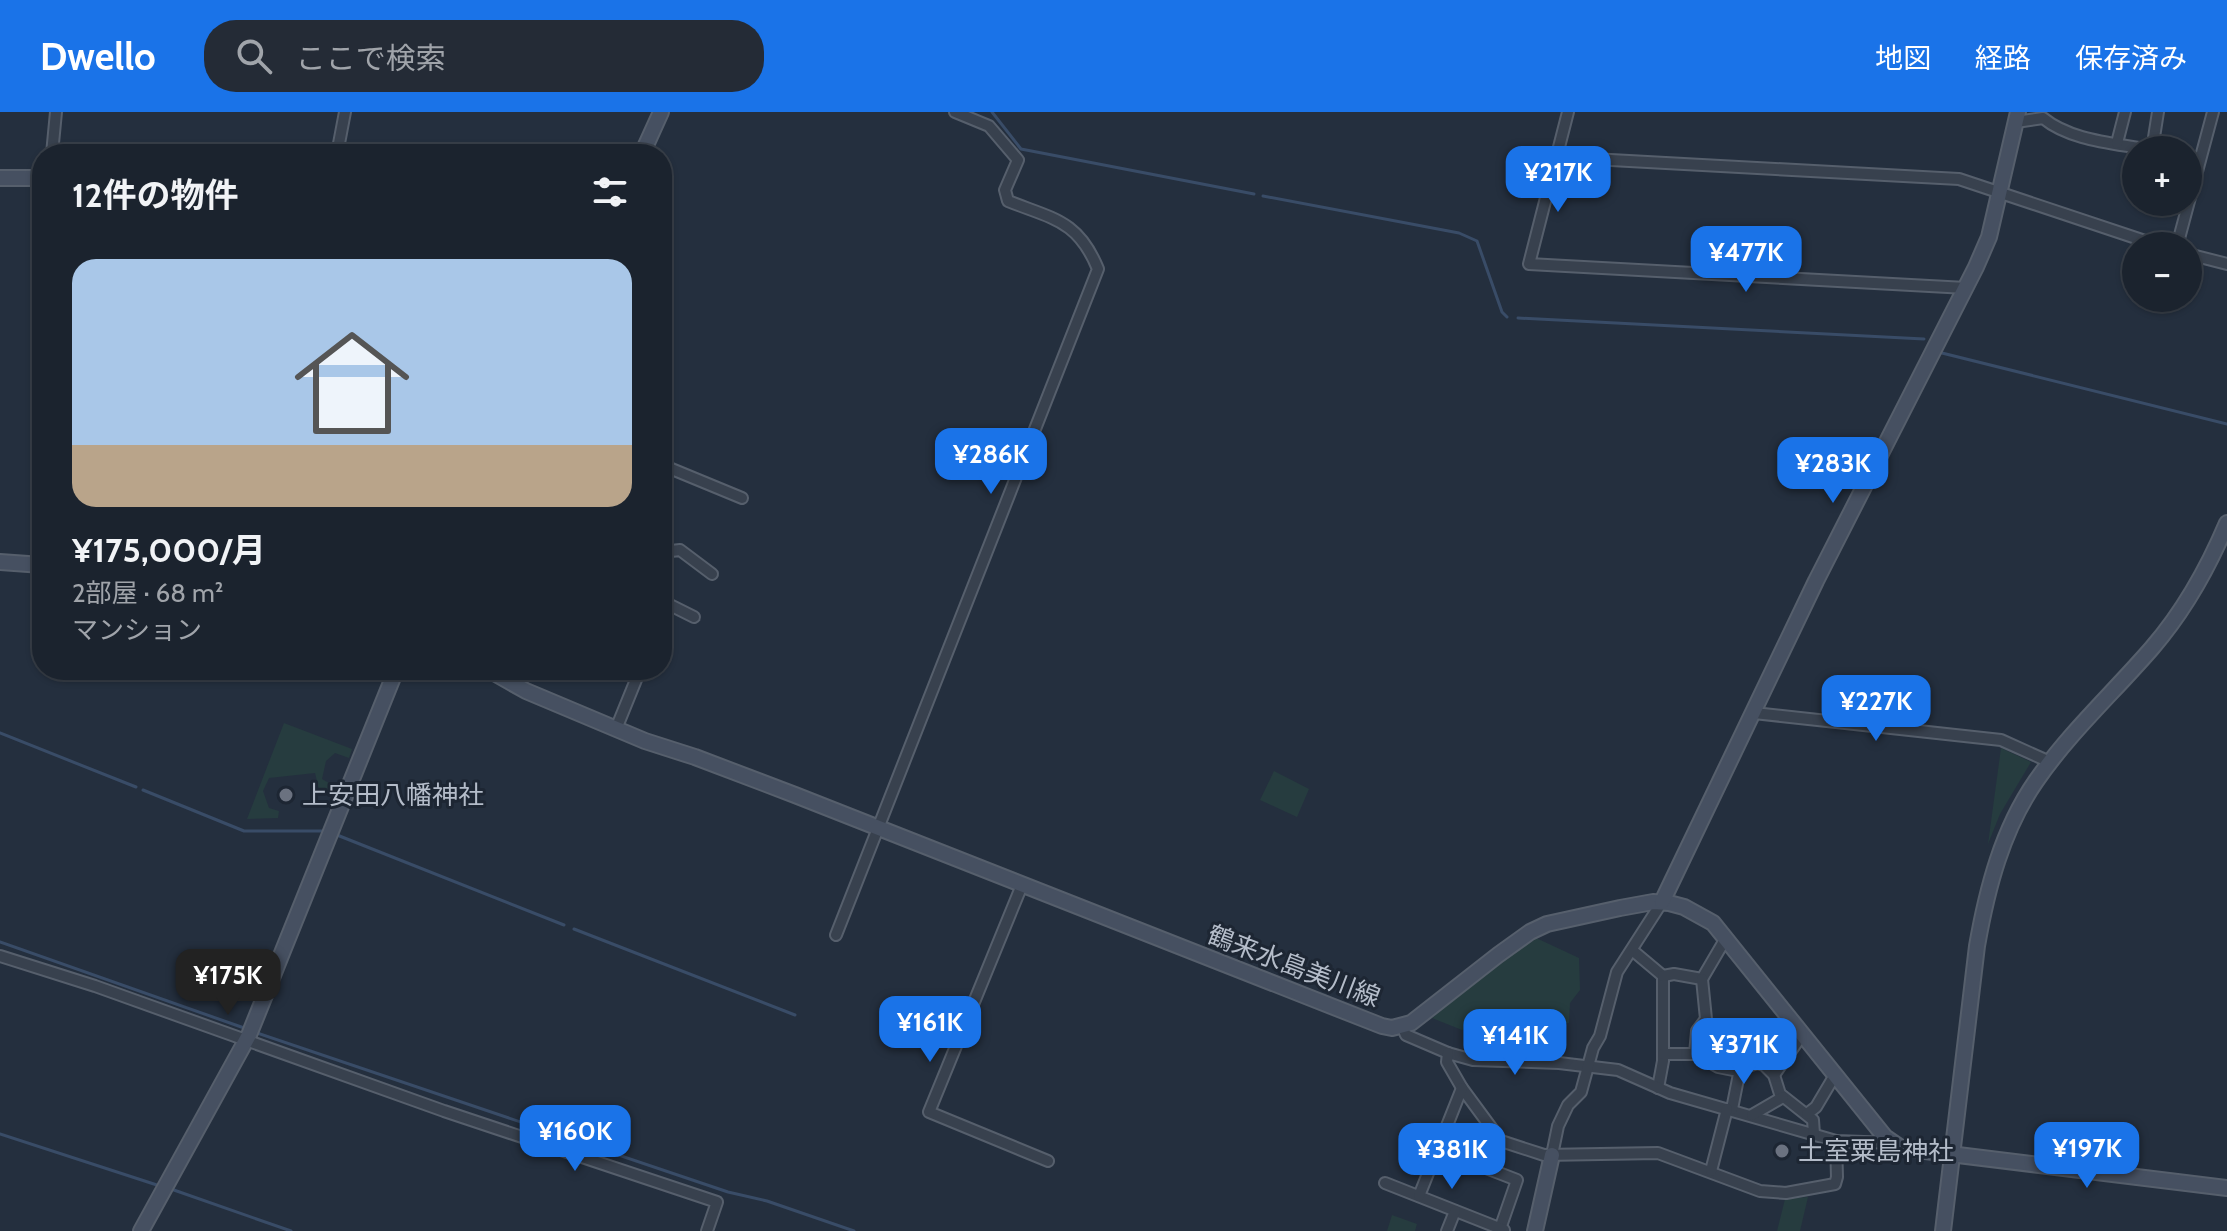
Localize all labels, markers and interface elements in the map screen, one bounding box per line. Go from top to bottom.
search box [204,20,764,92]
text: Dwello [40,33,156,80]
icon: search [232,34,276,78]
text: ここで検索 [296,40,446,77]
text: 地図 [1875,41,1931,75]
text: 経路 [1975,41,2031,75]
text: 保存済み [2075,41,2187,75]
map controls [2122,136,2202,312]
button: + [2122,136,2202,216]
pin: ¥217K [1502,146,1614,214]
text: ¥217K [1524,156,1592,188]
icon: filters [588,170,632,214]
text: 12件の物件 [72,174,239,216]
pin: ¥477K [1690,226,1802,294]
button: − [2122,232,2202,312]
text: ¥477K [1709,236,1783,268]
icon: home [280,311,424,455]
pin: ¥286K [935,428,1047,496]
pin: ¥283K [1777,437,1889,505]
text: ¥286K [953,438,1029,470]
text: ¥283K [1795,447,1871,479]
text: ¥175,000/月 [72,529,266,571]
text: 2部屋 · 68 m² [72,577,223,609]
text: マンション [72,614,202,646]
pin: ¥227K [1820,675,1932,743]
text: ¥227K [1840,685,1912,717]
place label: 上安田八幡神社 [302,779,484,811]
marker: 上安田八幡神社 [277,786,295,804]
street label: 鶴来水島美川線 [1203,918,1385,1014]
pin: ¥175K [172,949,284,1017]
text: ¥175K [194,959,262,991]
pin: ¥161K [874,996,986,1064]
text: ¥161K [897,1006,963,1038]
pin: ¥141K [1459,1009,1571,1077]
pin: ¥371K [1688,1018,1800,1086]
text: ¥141K [1481,1019,1549,1051]
text: ¥371K [1710,1028,1778,1060]
pin: ¥160K [519,1105,631,1173]
text: ¥160K [538,1115,612,1147]
pin: ¥197K [2031,1122,2143,1190]
pin: ¥381K [1396,1123,1508,1191]
text: ¥197K [2052,1132,2122,1164]
text: ¥381K [1416,1133,1488,1165]
place label: 土室粟島神社 [1798,1135,1954,1167]
marker: 土室粟島神社 [1773,1142,1791,1160]

